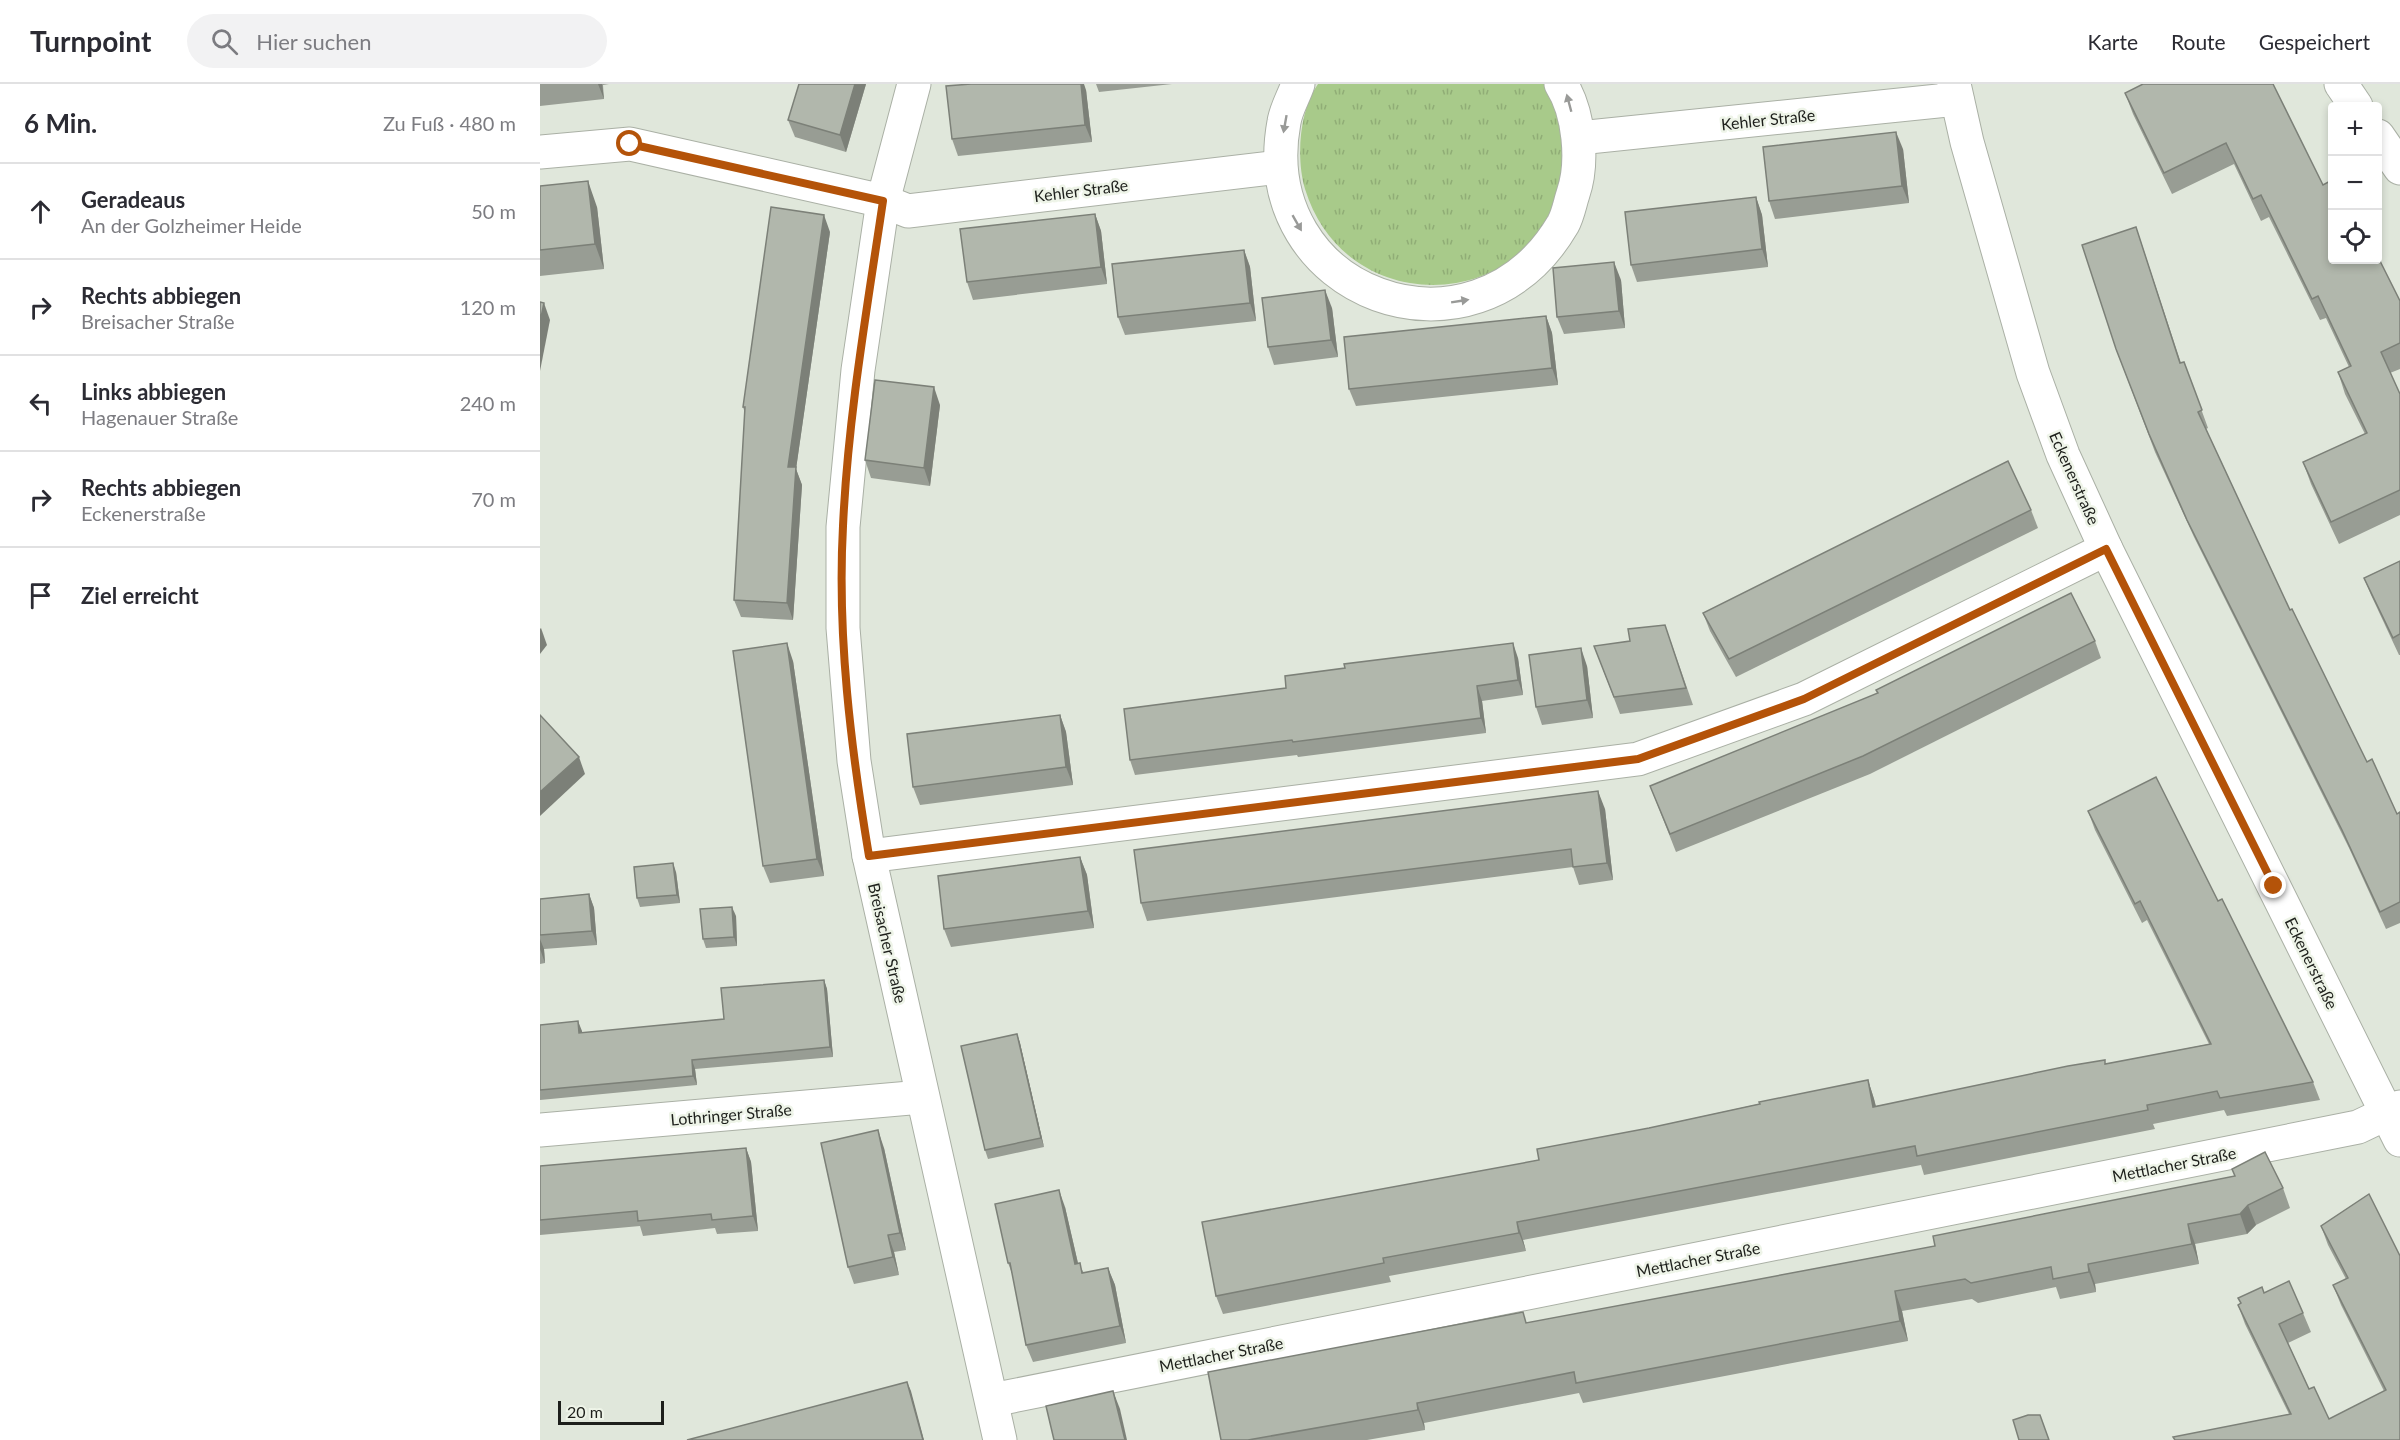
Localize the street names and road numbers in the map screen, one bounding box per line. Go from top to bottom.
street label: Kehler Straße [1720,105,1816,133]
street label: Kehler Straße [1033,175,1129,205]
street label: Eckenerstraße [2046,429,2104,527]
street label: Breisacher Straße [865,881,911,1005]
street label: Eckenerstraße [2282,914,2342,1012]
street label: Lothringer Straße [670,1099,792,1129]
street label: Mettlacher Straße [2110,1143,2238,1185]
street label: Mettlacher Straße [1634,1238,1762,1280]
street label: Mettlacher Straße [1157,1333,1285,1375]

